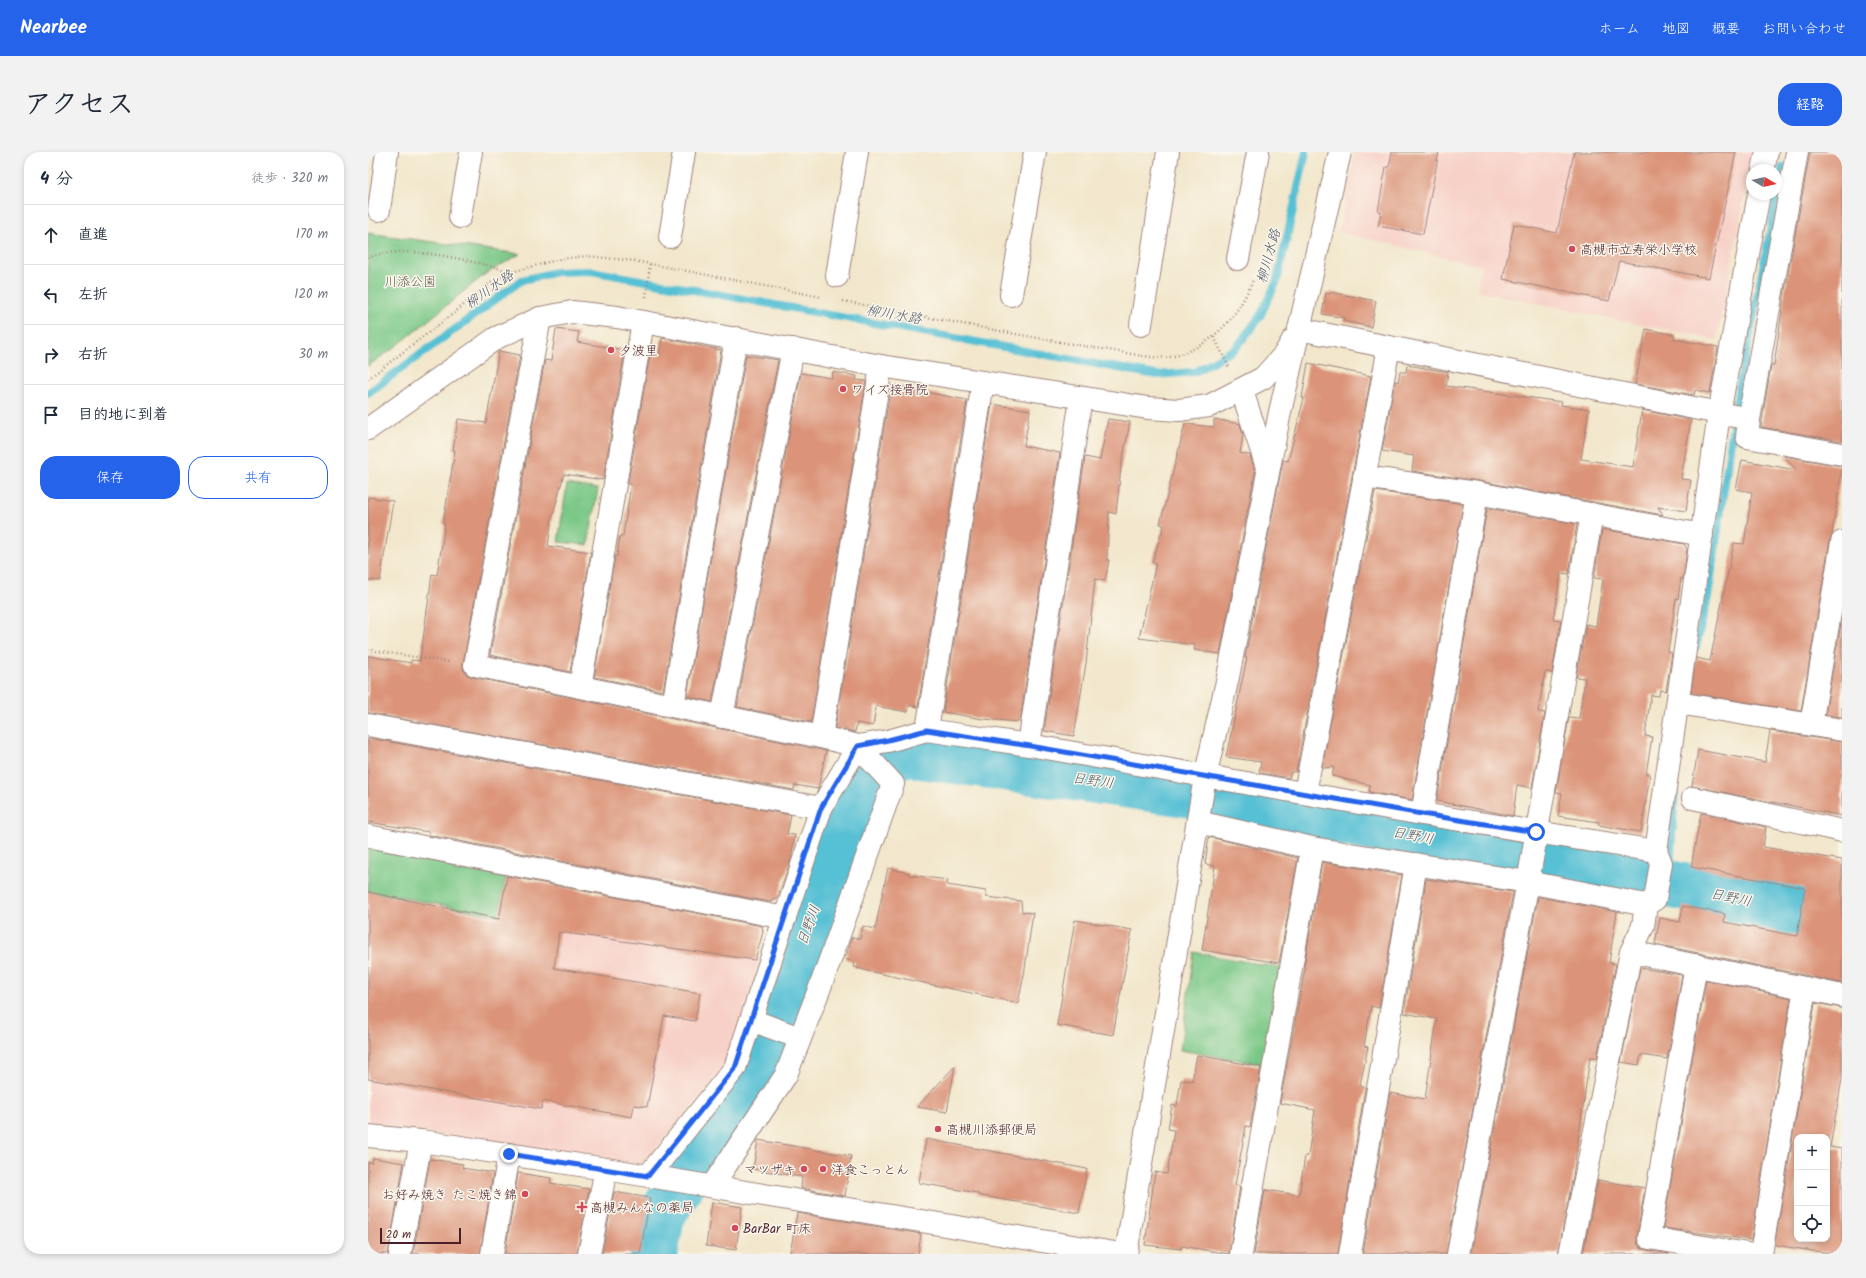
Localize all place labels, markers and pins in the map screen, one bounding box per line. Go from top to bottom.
place label: 高槻市立寿栄小学校 [1580,240,1697,261]
marker: 高槻市立寿栄小学校 [1567,244,1577,254]
place label: 夕波里 [619,341,658,362]
marker: 夕波里 [606,345,616,355]
place label: ワイズ接骨院 [851,380,928,401]
marker: ワイズ接骨院 [838,384,848,394]
place label: 高槻川添郵便局 [946,1120,1037,1141]
marker: 高槻川添郵便局 [933,1124,943,1134]
place label: マツザキ [744,1160,796,1181]
place label: 洋食こっとん [831,1160,909,1181]
marker: マツザキ [799,1164,809,1174]
marker: 洋食こっとん [818,1164,828,1174]
place label: お好み焼き たこ焼き錦 [382,1185,517,1206]
marker: お好み焼き たこ焼き錦 [520,1189,530,1199]
place label: 高槻みんなの薬局 [590,1198,694,1219]
marker: 高槻みんなの薬局 [577,1202,587,1212]
place label: BarBar 町床 [743,1219,812,1240]
marker: BarBar 町床 [730,1223,740,1233]

